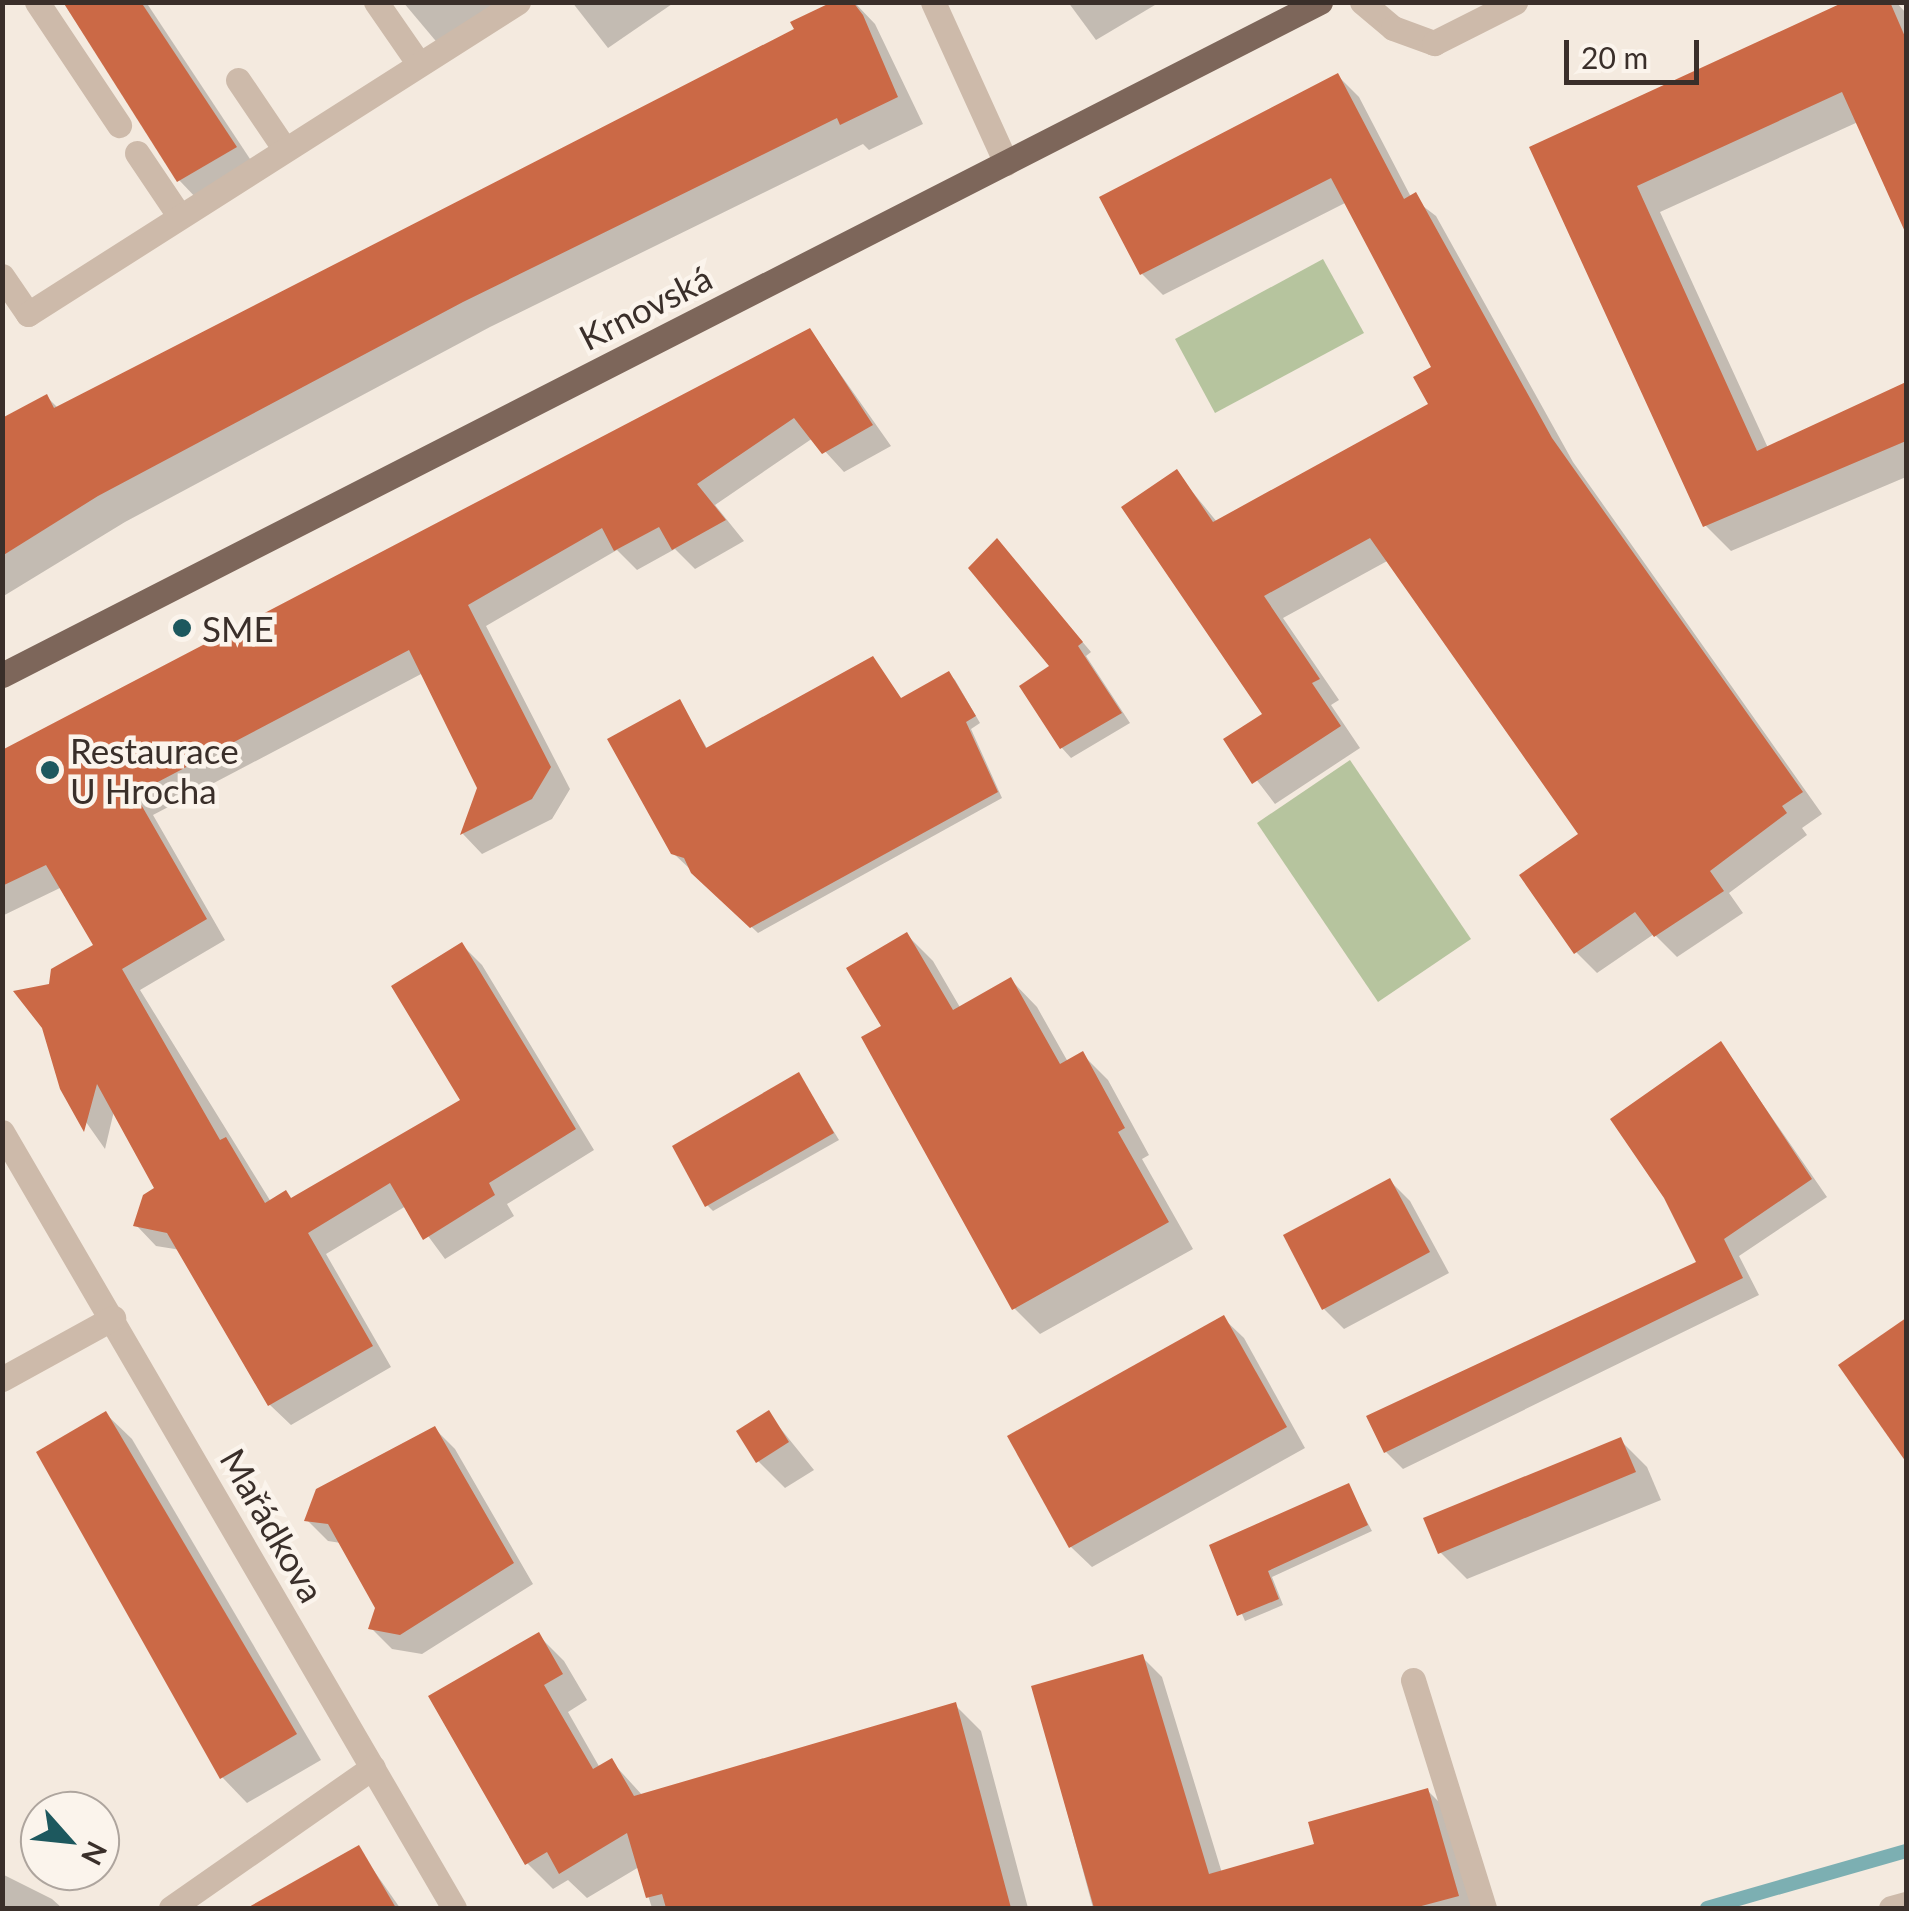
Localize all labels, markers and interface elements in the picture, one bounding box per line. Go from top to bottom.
scale bar [1569,20,1704,82]
text: 20 m [1581,39,1648,75]
street label: Krnovská [572,256,718,358]
place label: SME [202,607,274,649]
marker: SME [171,617,193,639]
place label: Restaurace U Hrocha [70,729,239,811]
marker: Restaurace U Hrocha [39,759,61,781]
street label: Mařádkova [212,1441,334,1609]
north arrow [20,1791,120,1891]
text: N [75,1836,115,1871]

